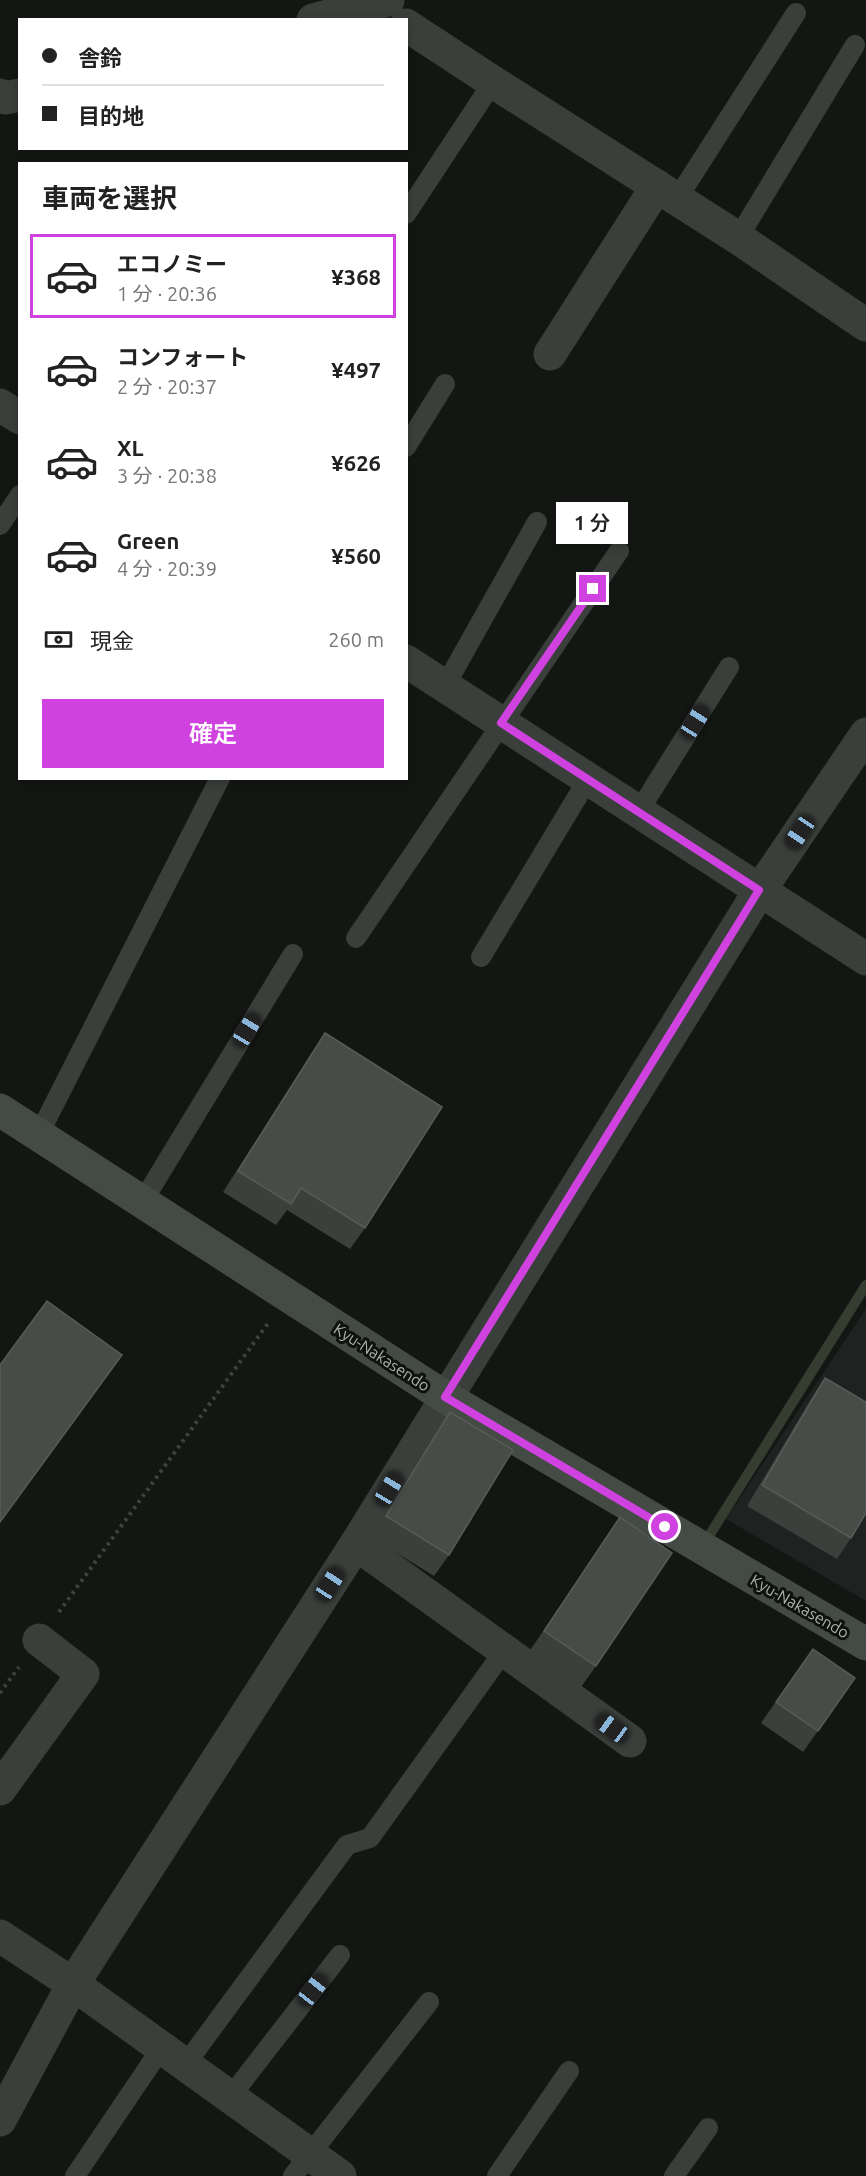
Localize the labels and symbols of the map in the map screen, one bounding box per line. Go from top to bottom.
callout: 1 分 [557,502,629,544]
route end [579,575,606,602]
car [678,702,712,742]
car [782,812,818,852]
car [230,1010,264,1050]
street label: Kyu-Nakasendo [331,1319,433,1395]
car [372,1469,406,1509]
route start [651,1513,678,1540]
car [313,1564,347,1604]
street label: Kyu-Nakasendo [748,1571,852,1641]
car [592,1710,632,1746]
car [295,1970,331,2010]

